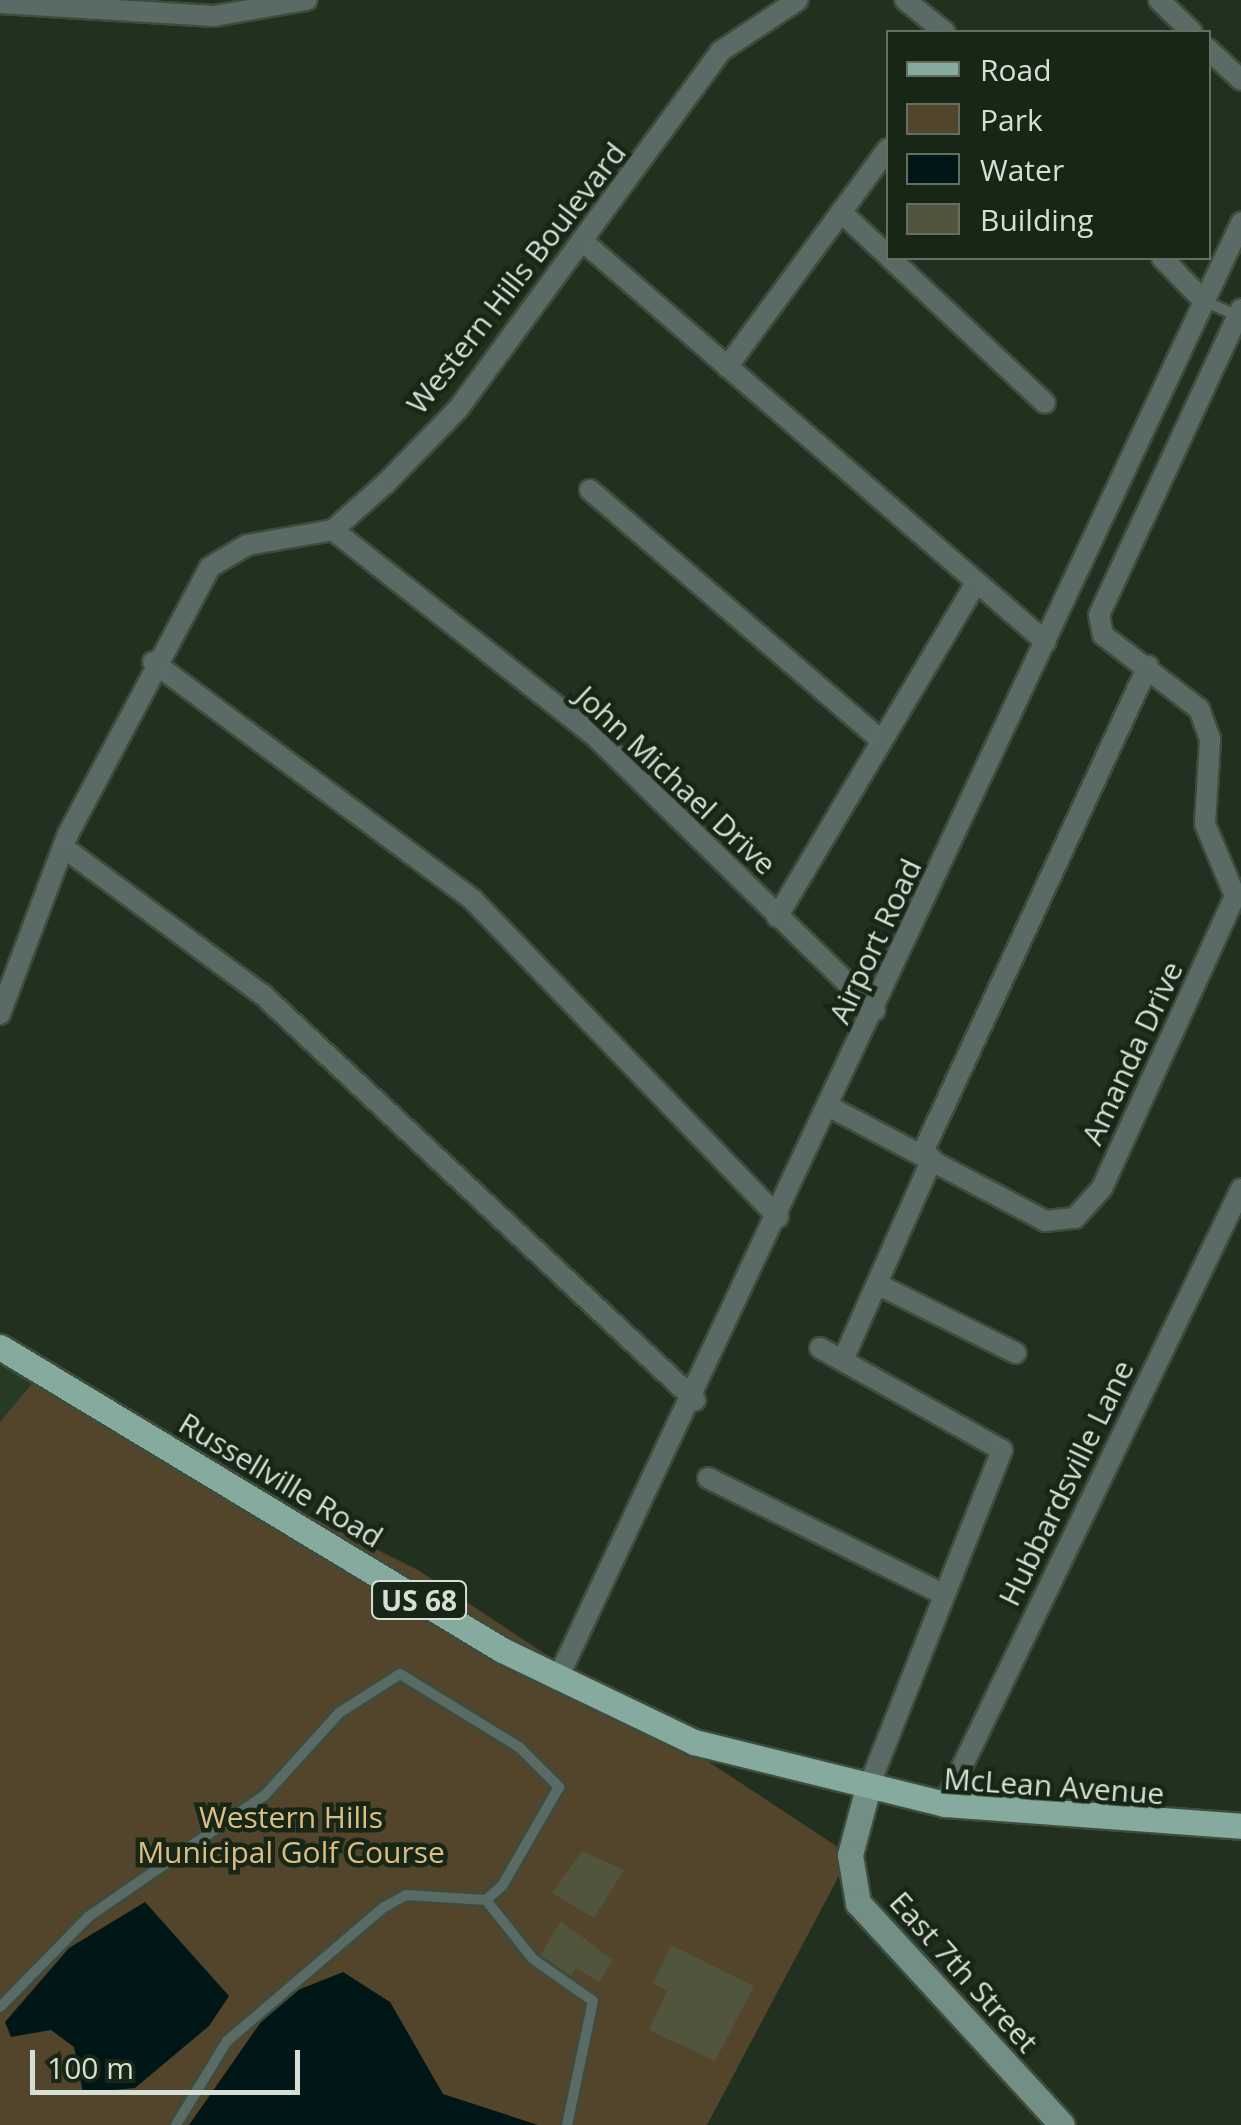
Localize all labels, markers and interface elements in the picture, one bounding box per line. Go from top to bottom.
legend [886,30,1211,260]
text: Road [980,49,1052,90]
text: Park [980,99,1043,140]
street label: Western Hills Boulevard [399,135,633,421]
text: Water [980,149,1064,190]
text: Building [980,199,1094,240]
street label: John Michael Drive [569,678,783,882]
street label: Airport Road [821,853,929,1029]
street label: Amanda Drive [1074,956,1190,1150]
street label: Hubbardsville Lane [991,1354,1141,1612]
street label: Russellville Road [173,1405,389,1555]
road number: US 68 [369,1577,469,1623]
street label: McLean Avenue [942,1760,1166,1812]
park label: Western Hills Municipal Golf Course [137,1799,445,1870]
street label: East 7th Street [882,1884,1046,2060]
scale bar [35,2030,305,2092]
text: 100 m [47,2047,134,2088]

